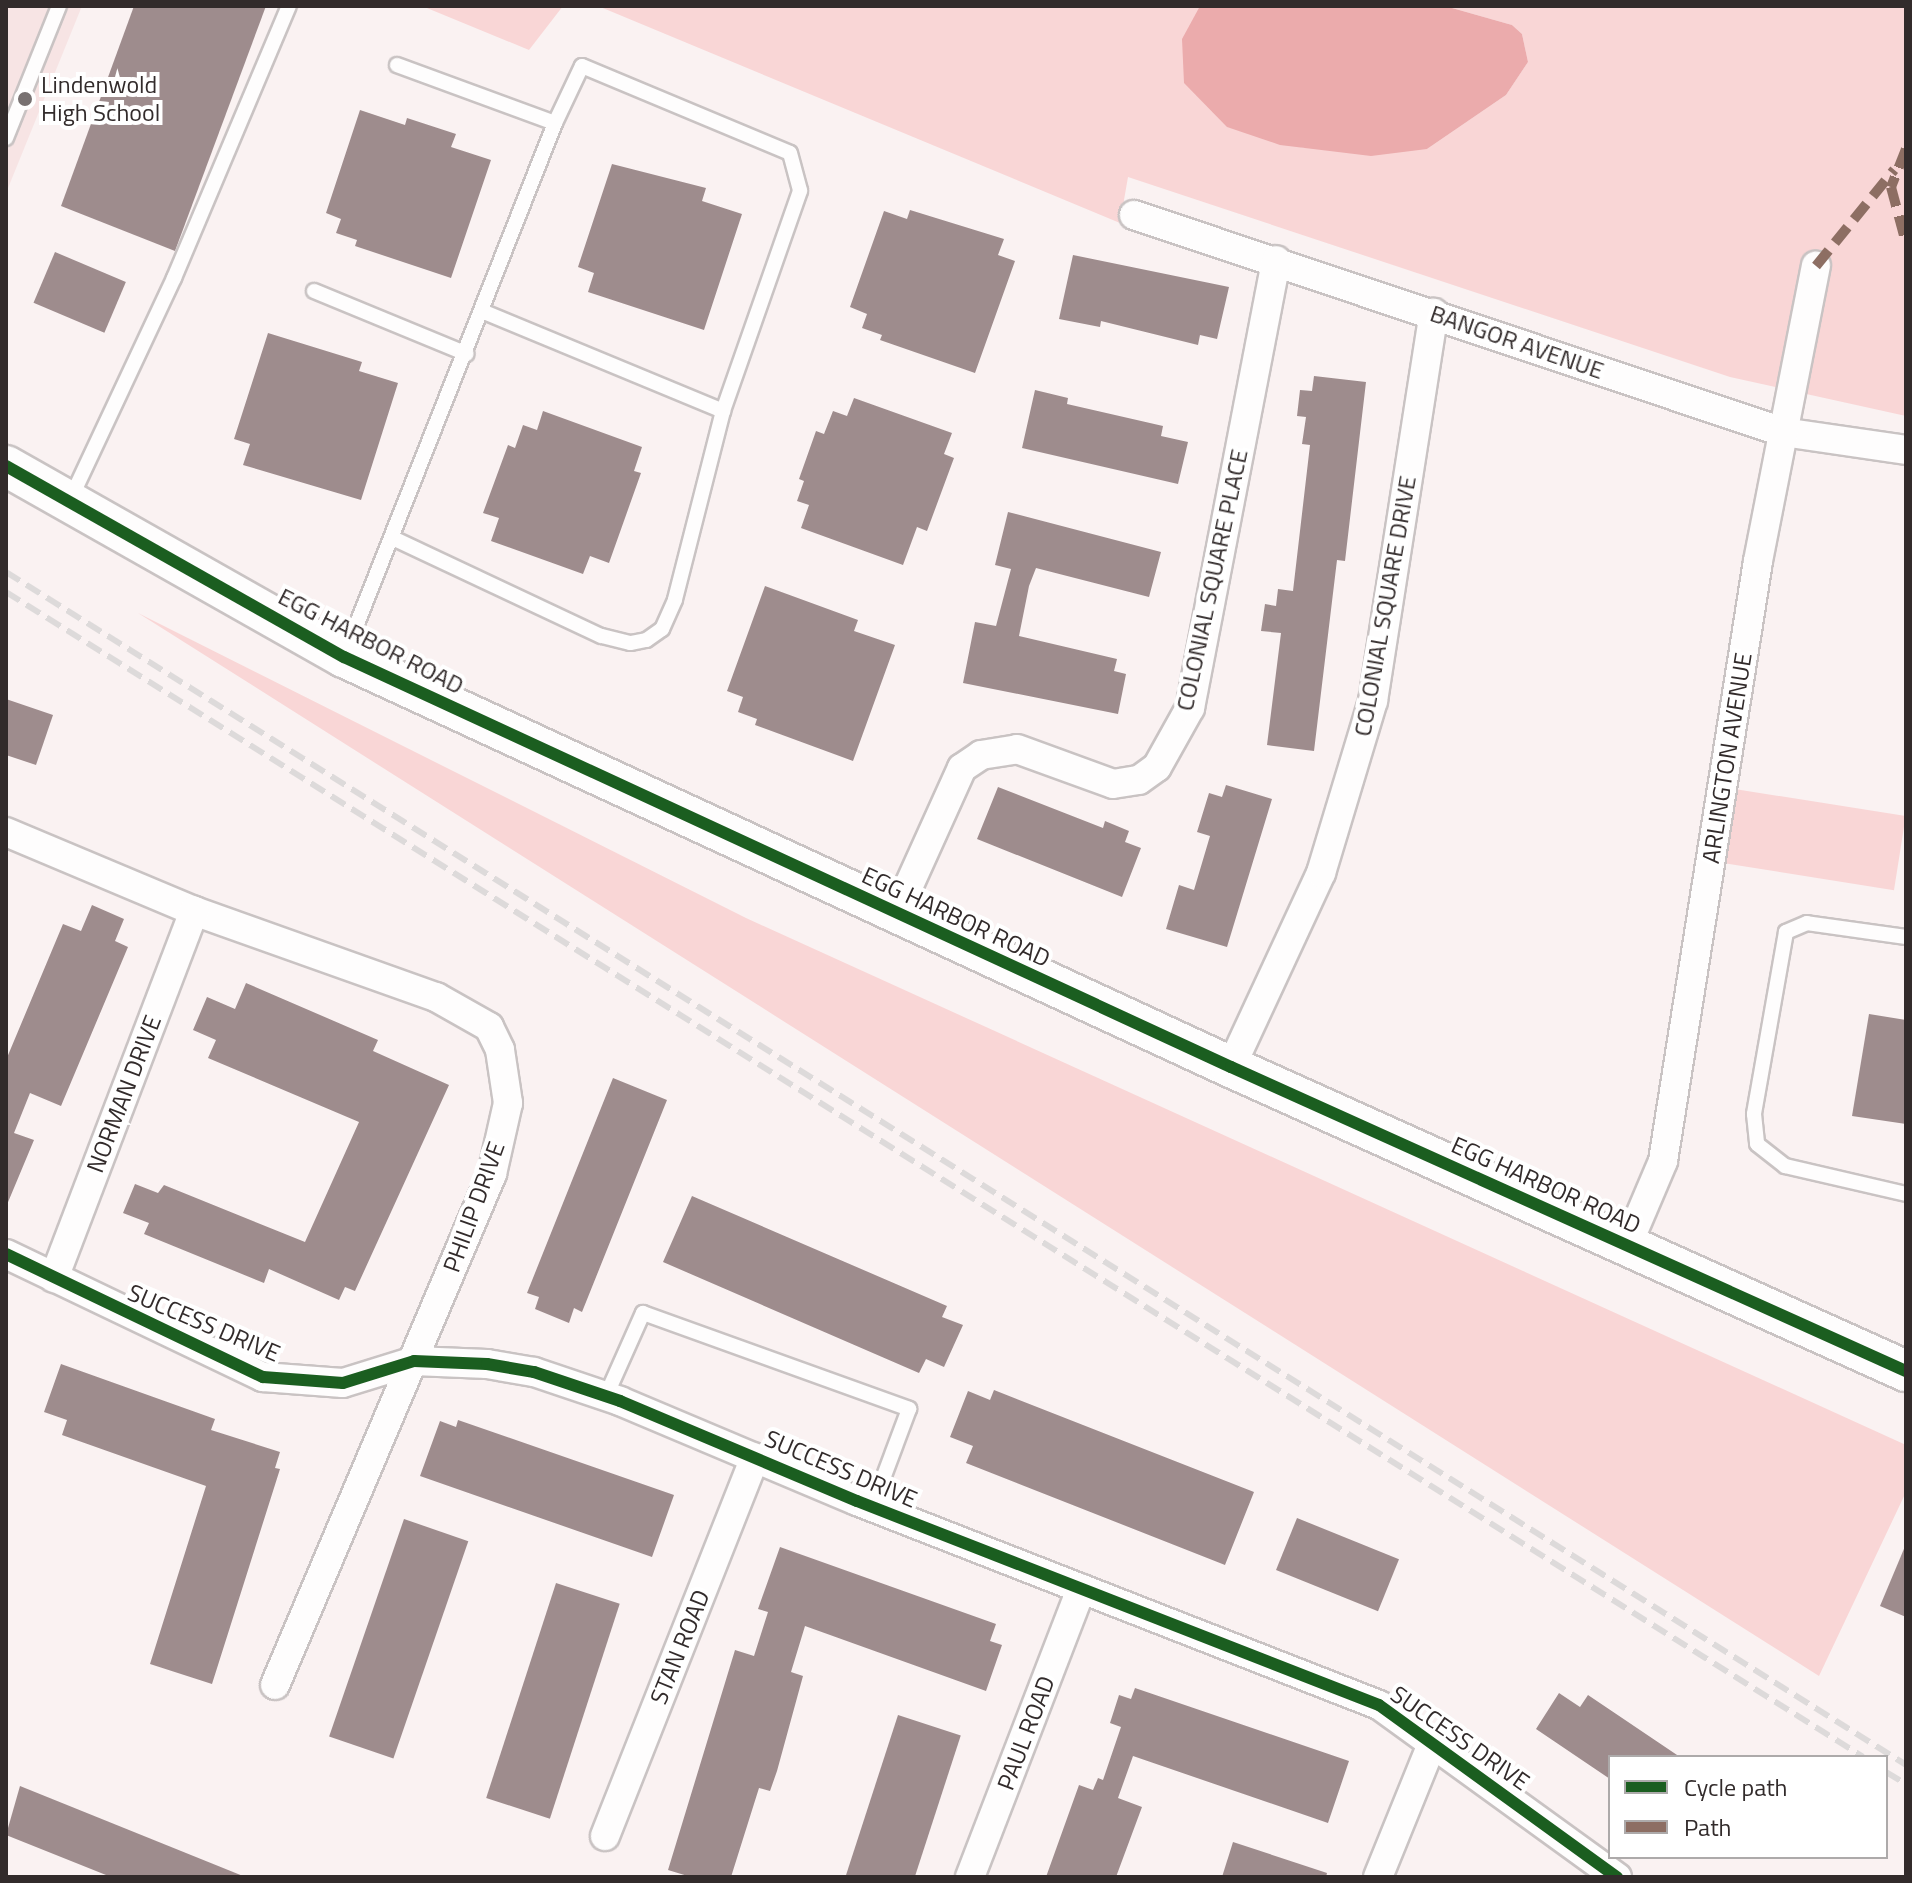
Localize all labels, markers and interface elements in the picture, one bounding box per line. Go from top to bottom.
place label: Lindenwold High School [41,71,160,127]
marker: Lindenwold High School [16,90,34,108]
street label: BANGOR AVENUE [1426,299,1608,385]
street label: COLONIAL SQUARE PLACE [1170,447,1254,713]
street label: COLONIAL SQUARE DRIVE [1348,474,1422,738]
street label: EGG HARBOR ROAD [274,582,468,700]
street label: ARLINGTON AVENUE [1696,651,1758,865]
street label: EGG HARBOR ROAD [857,861,1055,973]
street label: NORMAN DRIVE [81,1011,167,1177]
street label: EGG HARBOR ROAD [1447,1130,1645,1240]
street label: PHILIP DRIVE [437,1138,511,1276]
street label: SUCCESS DRIVE [124,1278,284,1368]
street label: SUCCESS DRIVE [761,1424,921,1514]
street label: STAN ROAD [644,1586,716,1708]
street label: PAUL ROAD [991,1672,1061,1794]
street label: SUCCESS DRIVE [1385,1680,1535,1796]
legend [1608,1755,1888,1859]
text: Cycle path [1684,1769,1787,1805]
text: Path [1684,1809,1731,1845]

